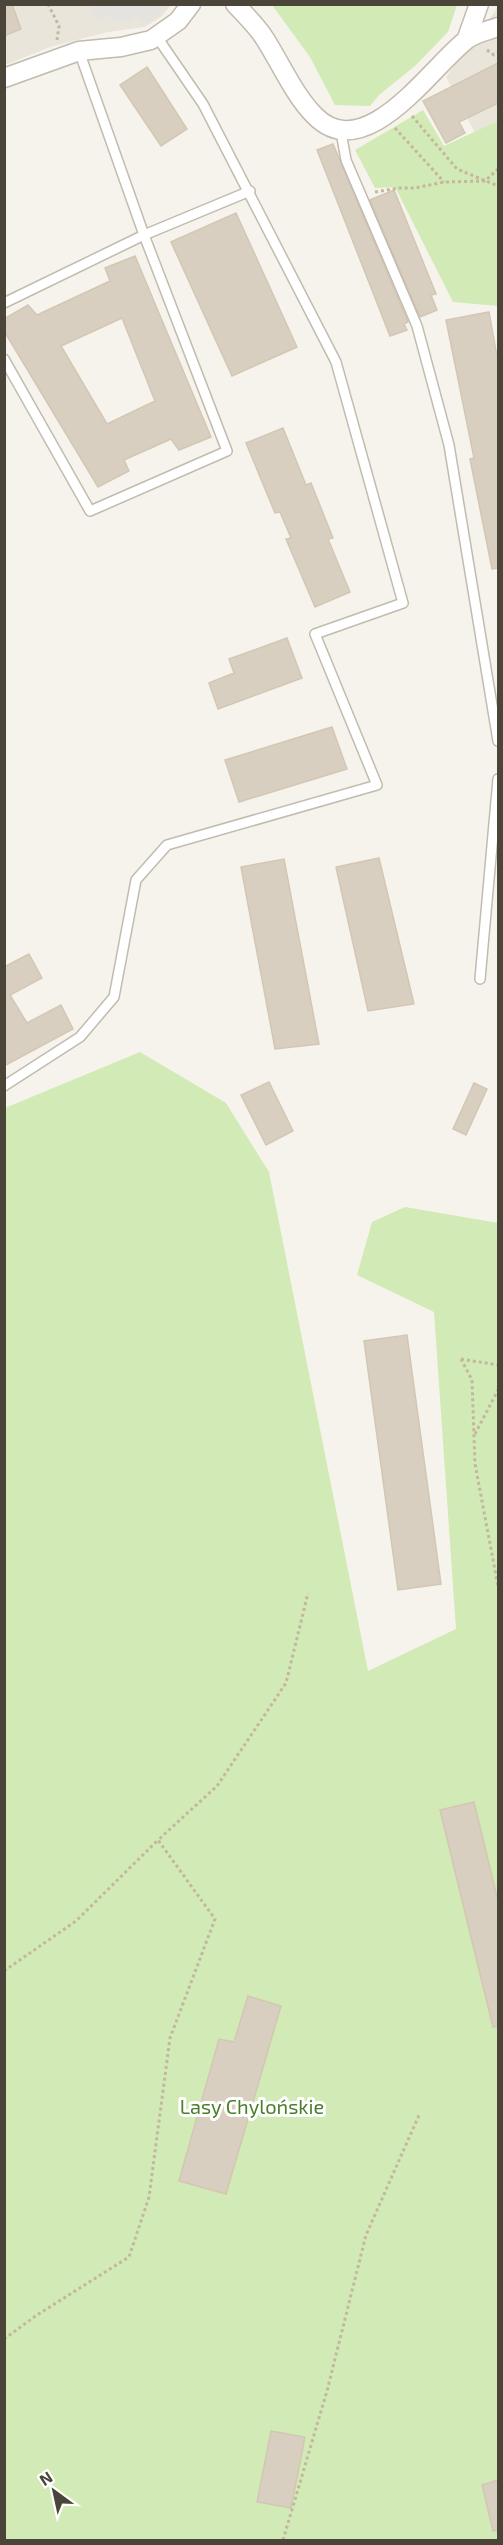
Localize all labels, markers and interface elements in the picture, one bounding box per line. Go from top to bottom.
park label: Lasy Chylońskie [180,2094,324,2118]
north arrow [24,2461,84,2521]
text: N [36,2467,56,2489]

